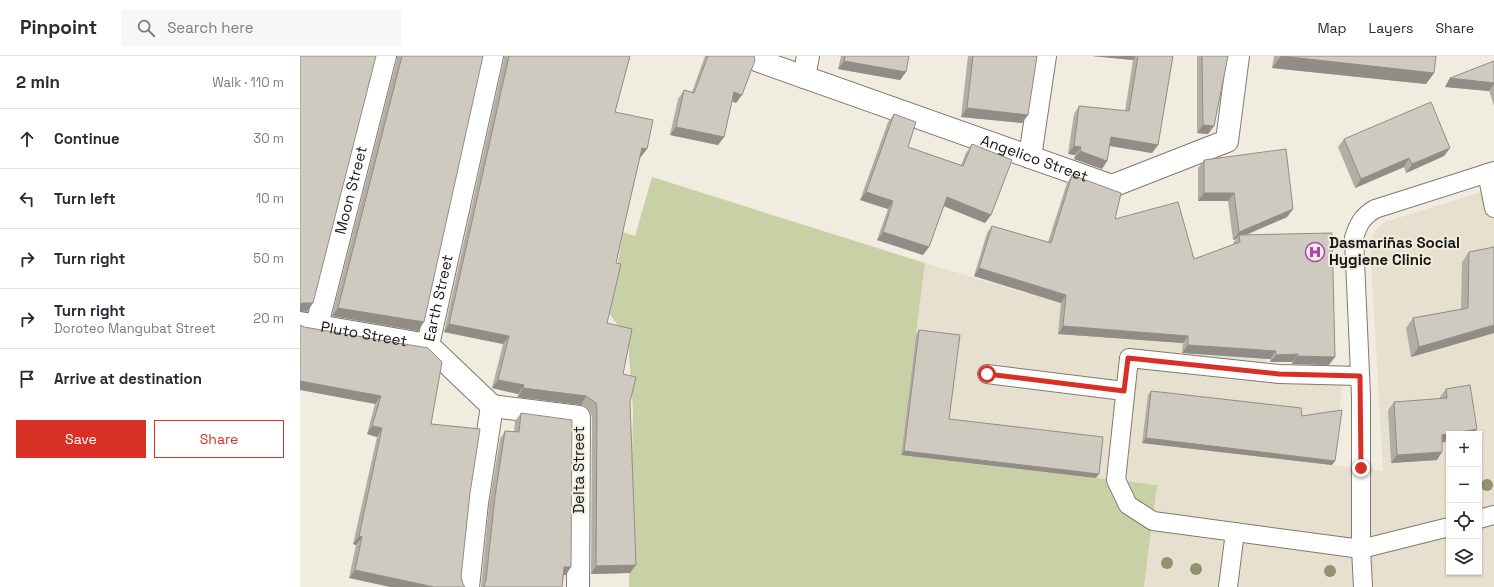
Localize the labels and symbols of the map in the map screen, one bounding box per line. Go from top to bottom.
street label: Angelico Street [978,130,1091,186]
street label: Moon Street [330,144,371,236]
place label: Dasmariñas Social Hygiene Clinic [1329,233,1460,269]
hospital icon: Dasmariñas Social Hygiene Clinic [1304,241,1326,263]
street label: Earth Street [419,253,457,343]
street label: Pluto Street [319,317,409,350]
route start [978,365,996,383]
street label: Delta Street [569,426,588,514]
route end [1352,459,1370,477]

